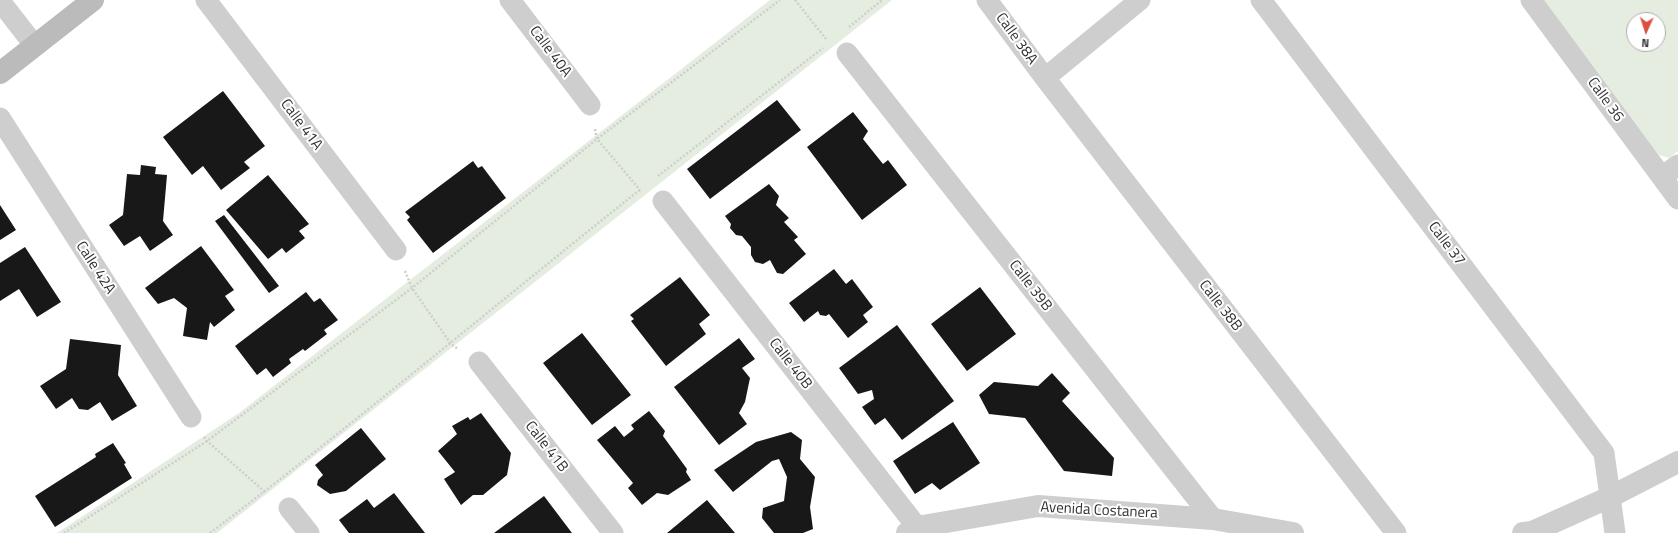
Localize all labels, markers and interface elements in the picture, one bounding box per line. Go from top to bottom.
street label: Calle 38A [991,10,1041,68]
north arrow [1626,12,1666,52]
street label: Calle 40A [525,23,575,81]
text: N [1641,35,1650,51]
street label: Calle 36 [1583,74,1627,126]
street label: Calle 41A [276,96,326,154]
street label: Calle 37 [1424,219,1468,269]
street label: Calle 42A [71,238,119,298]
street label: Calle 39B [1005,257,1055,315]
street label: Calle 38B [1195,277,1245,335]
street label: Calle 40B [765,335,815,393]
street label: Calle 41B [521,418,571,476]
street label: Avenida Costanera [1040,499,1158,523]

